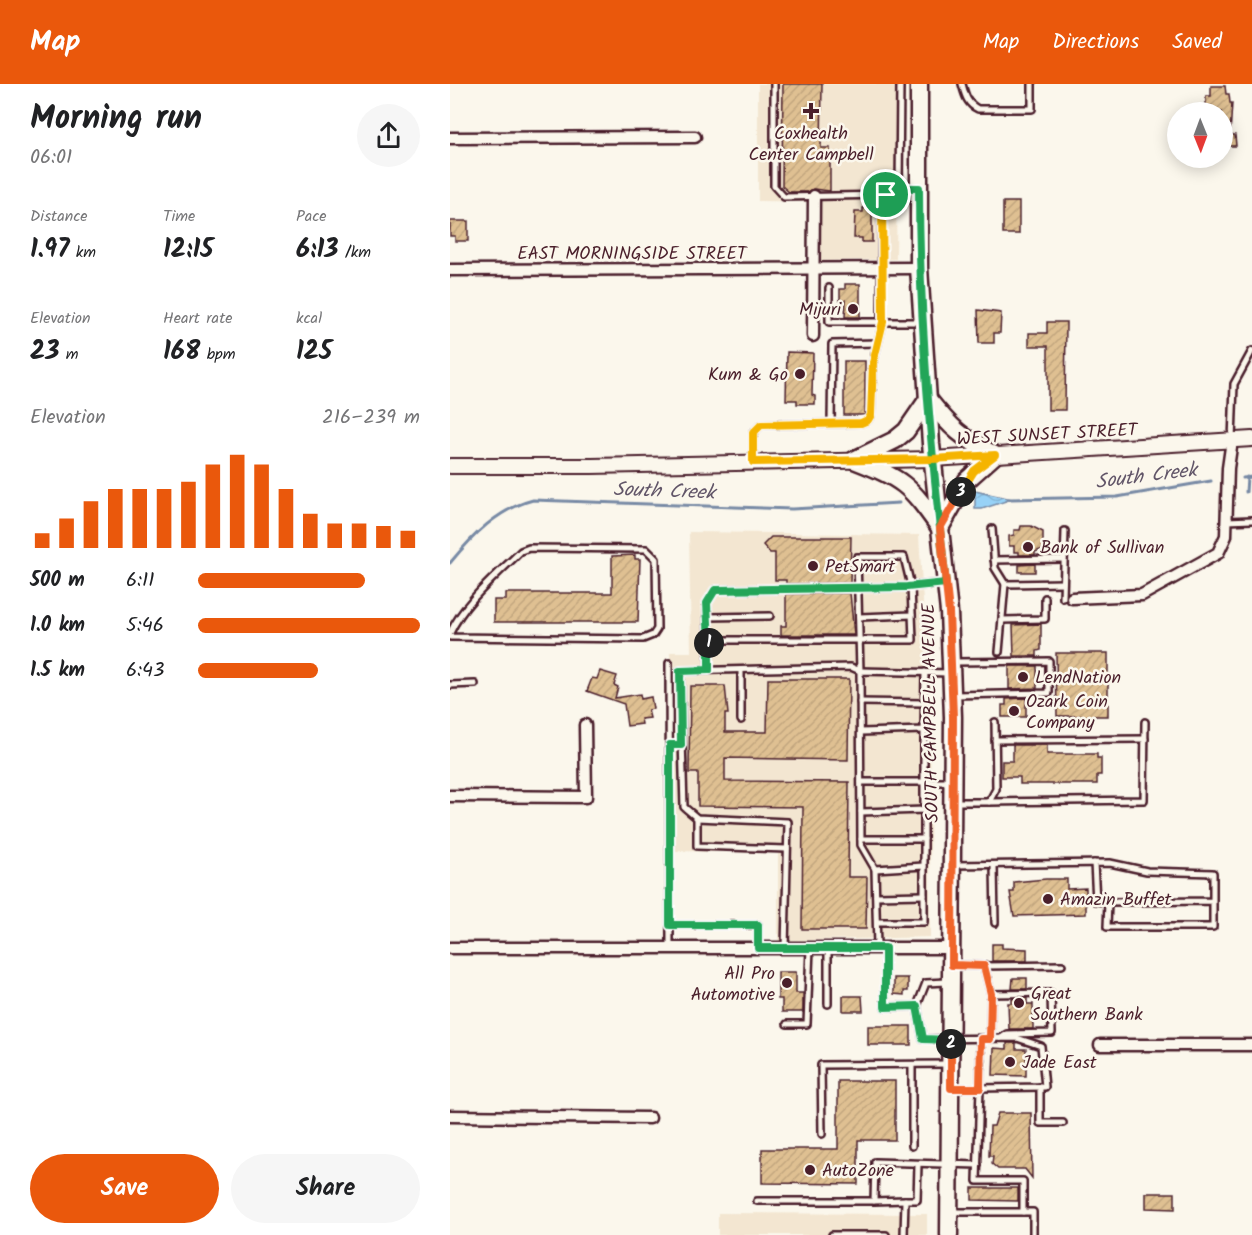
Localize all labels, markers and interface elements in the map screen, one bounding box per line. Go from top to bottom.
text: Map [30,20,81,65]
text: Map [983,26,1019,59]
text: Directions [1052,26,1139,59]
text: Saved [1172,26,1222,59]
text: Morning run [30,93,202,146]
marker: Coxhealth Center Campbell [802,102,820,120]
north arrow [1167,102,1233,168]
map controls [1167,102,1233,168]
button: share [357,104,420,167]
place label: Coxhealth Center Campbell [748,120,874,170]
text: 06:01 [30,142,72,174]
pin [860,169,911,220]
icon: arrive [869,178,902,211]
text: Distance [30,204,88,229]
text: Time [163,204,195,229]
text: Pace [296,204,327,229]
text: 1.97 [30,229,69,271]
text: 12:15 [163,229,213,271]
text: 6:13 [296,229,339,271]
text: km [69,240,96,265]
text: /km [339,240,371,265]
street label: EAST MORNINGSIDE STREET [517,240,748,269]
place label: Mijuri [799,296,842,325]
marker: Mijuri [846,302,860,316]
text: Elevation [30,306,91,331]
text: Heart rate [163,306,233,331]
text: kcal [296,306,322,331]
text: 23 [30,331,59,373]
text: 168 [163,331,200,373]
text: 125 [296,331,332,373]
text: m [59,342,79,367]
text: bpm [200,342,236,367]
place label: Kum & Go [708,361,788,390]
marker: Kum & Go [793,367,807,381]
text: Elevation [30,402,106,434]
text: 216–239 m [322,402,420,434]
street label: WEST SUNSET STREET [956,416,1139,455]
water label: South Creek [1094,455,1201,499]
water label: South Creek [613,474,718,510]
pin: 3 [946,477,976,507]
text: 3 [957,479,965,504]
place label: Bank of Sullivan [1040,534,1164,563]
marker: Bank of Sullivan [1021,540,1035,554]
place label: PetSmart [825,553,896,582]
marker: PetSmart [806,559,820,573]
text: 500 m [30,565,85,597]
text: 6:11 [126,565,155,597]
street label: SOUTH CAMPBELL AVENUE [915,603,948,823]
text: 1.0 km [30,610,85,642]
text: 5:46 [126,610,164,642]
pin: 1 [694,628,724,658]
text: 1 [707,630,711,655]
text: 1.5 km [30,655,85,687]
text: 6:43 [126,655,164,687]
place label: LendNation [1035,664,1121,693]
marker: LendNation [1016,670,1030,684]
place label: Ozark Coin Company [1026,688,1108,738]
marker: Ozark Coin Company [1007,704,1021,718]
place label: Amazin Buffet [1060,886,1172,915]
marker: Amazin Buffet [1041,892,1055,906]
place label: All Pro Automotive [691,960,775,1010]
marker: All Pro Automotive [780,976,794,990]
place label: Great Southern Bank [1031,980,1143,1030]
marker: Great Southern Bank [1012,996,1026,1010]
pin: 2 [936,1029,966,1059]
text: 2 [946,1031,956,1056]
place label: Jade East [1022,1049,1098,1078]
marker: Jade East [1003,1055,1017,1069]
button: Save [30,1154,219,1223]
button: Share [231,1154,420,1223]
place label: AutoZone [822,1157,894,1186]
marker: AutoZone [803,1163,817,1177]

